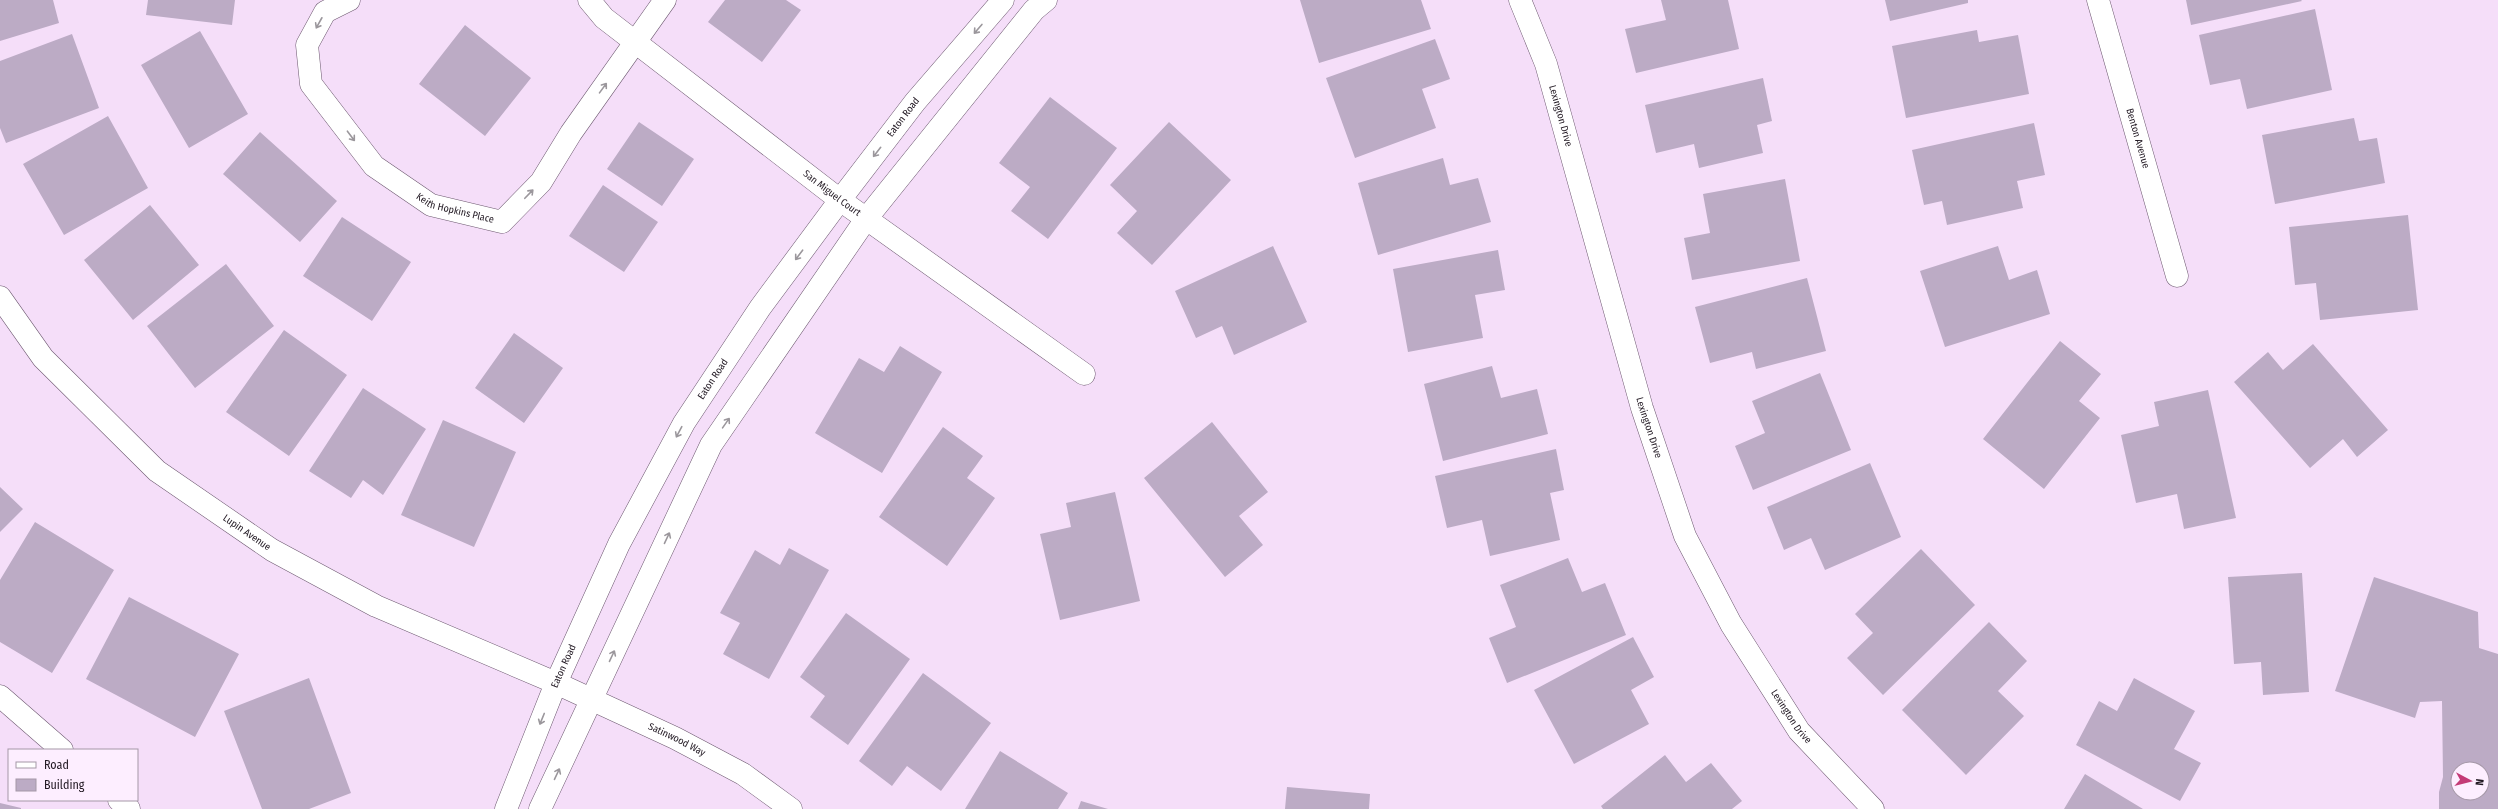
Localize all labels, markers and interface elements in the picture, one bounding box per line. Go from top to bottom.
one-way arrow [315,17,323,29]
one-way arrow [973,24,982,35]
one-way arrow [599,83,607,94]
street label: Lexington Drive [1546,84,1575,148]
street label: Eaton Road [885,95,922,139]
street label: Benton Avenue [2123,107,2152,170]
one-way arrow [346,130,355,141]
one-way arrow [873,146,882,157]
street label: San Miguel Court [801,168,864,219]
one-way arrow [524,189,533,199]
street label: Keith Hopkins Place [414,191,495,226]
one-way arrow [795,250,803,261]
street label: Eaton Road [695,357,731,402]
street label: Lexington Drive [1633,396,1664,460]
one-way arrow [722,417,730,428]
one-way arrow [675,426,682,438]
street label: Lupin Avenue [221,512,273,553]
one-way arrow [664,533,671,545]
street label: Eaton Road [549,643,579,690]
one-way arrow [609,650,616,662]
street label: Lexington Drive [1768,687,1814,746]
one-way arrow [537,713,545,725]
street label: Satinwood Way [646,720,708,759]
legend [8,749,138,801]
text: Road [44,758,69,772]
north arrow [2450,761,2490,801]
one-way arrow [554,768,561,780]
text: Building [44,778,85,792]
text: N [2473,778,2486,786]

